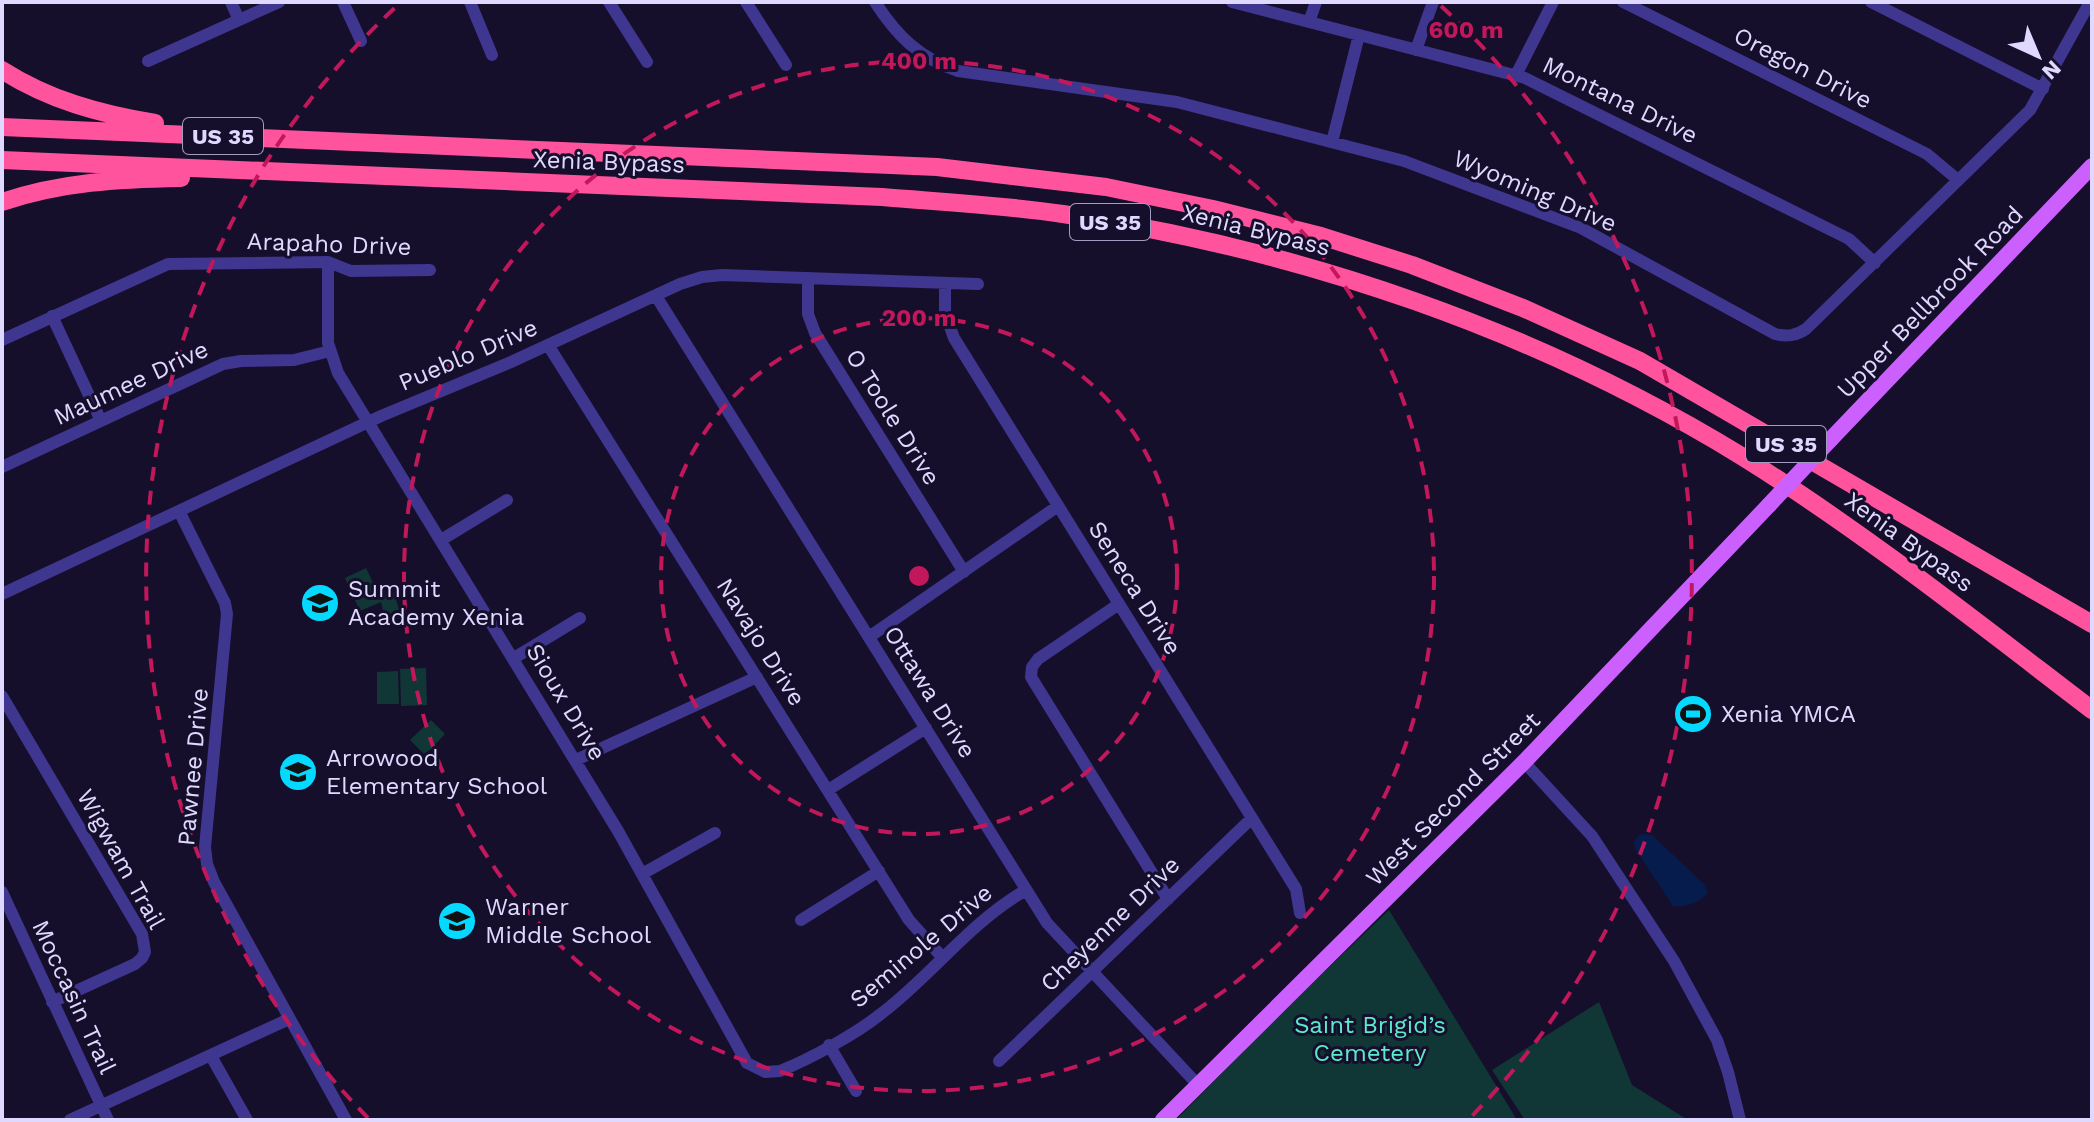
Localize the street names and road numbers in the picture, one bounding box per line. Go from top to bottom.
street label: Oregon Drive [1729,21,1877,115]
street label: Montana Drive [1538,50,1702,150]
road number: US 35 [183,118,263,154]
street label: Wyoming Drive [1449,144,1621,238]
street label: Xenia Bypass [533,145,685,179]
street label: Xenia Bypass [1179,198,1333,262]
street label: Upper Bellbrook Road [1831,200,2029,404]
road number: US 35 [1070,204,1150,240]
street label: Arapaho Drive [246,227,412,261]
street label: Pueblo Drive [394,313,542,397]
street label: Maumee Drive [49,335,213,431]
street label: O Toole Drive [840,344,946,490]
road number: US 35 [1746,426,1826,462]
street label: Xenia Bypass [1839,486,1979,598]
street label: Seneca Drive [1083,516,1187,660]
street label: Navajo Drive [711,573,811,711]
street label: Ottawa Drive [878,621,982,763]
street label: Sioux Drive [520,639,612,765]
street label: Pawnee Drive [172,687,214,847]
street label: West Second Street [1360,706,1546,892]
street label: Wigwam Trail [71,784,171,934]
street label: Cheyenne Drive [1035,851,1185,997]
street label: Seminole Drive [844,878,998,1014]
street label: Moccasin Trail [26,916,122,1079]

